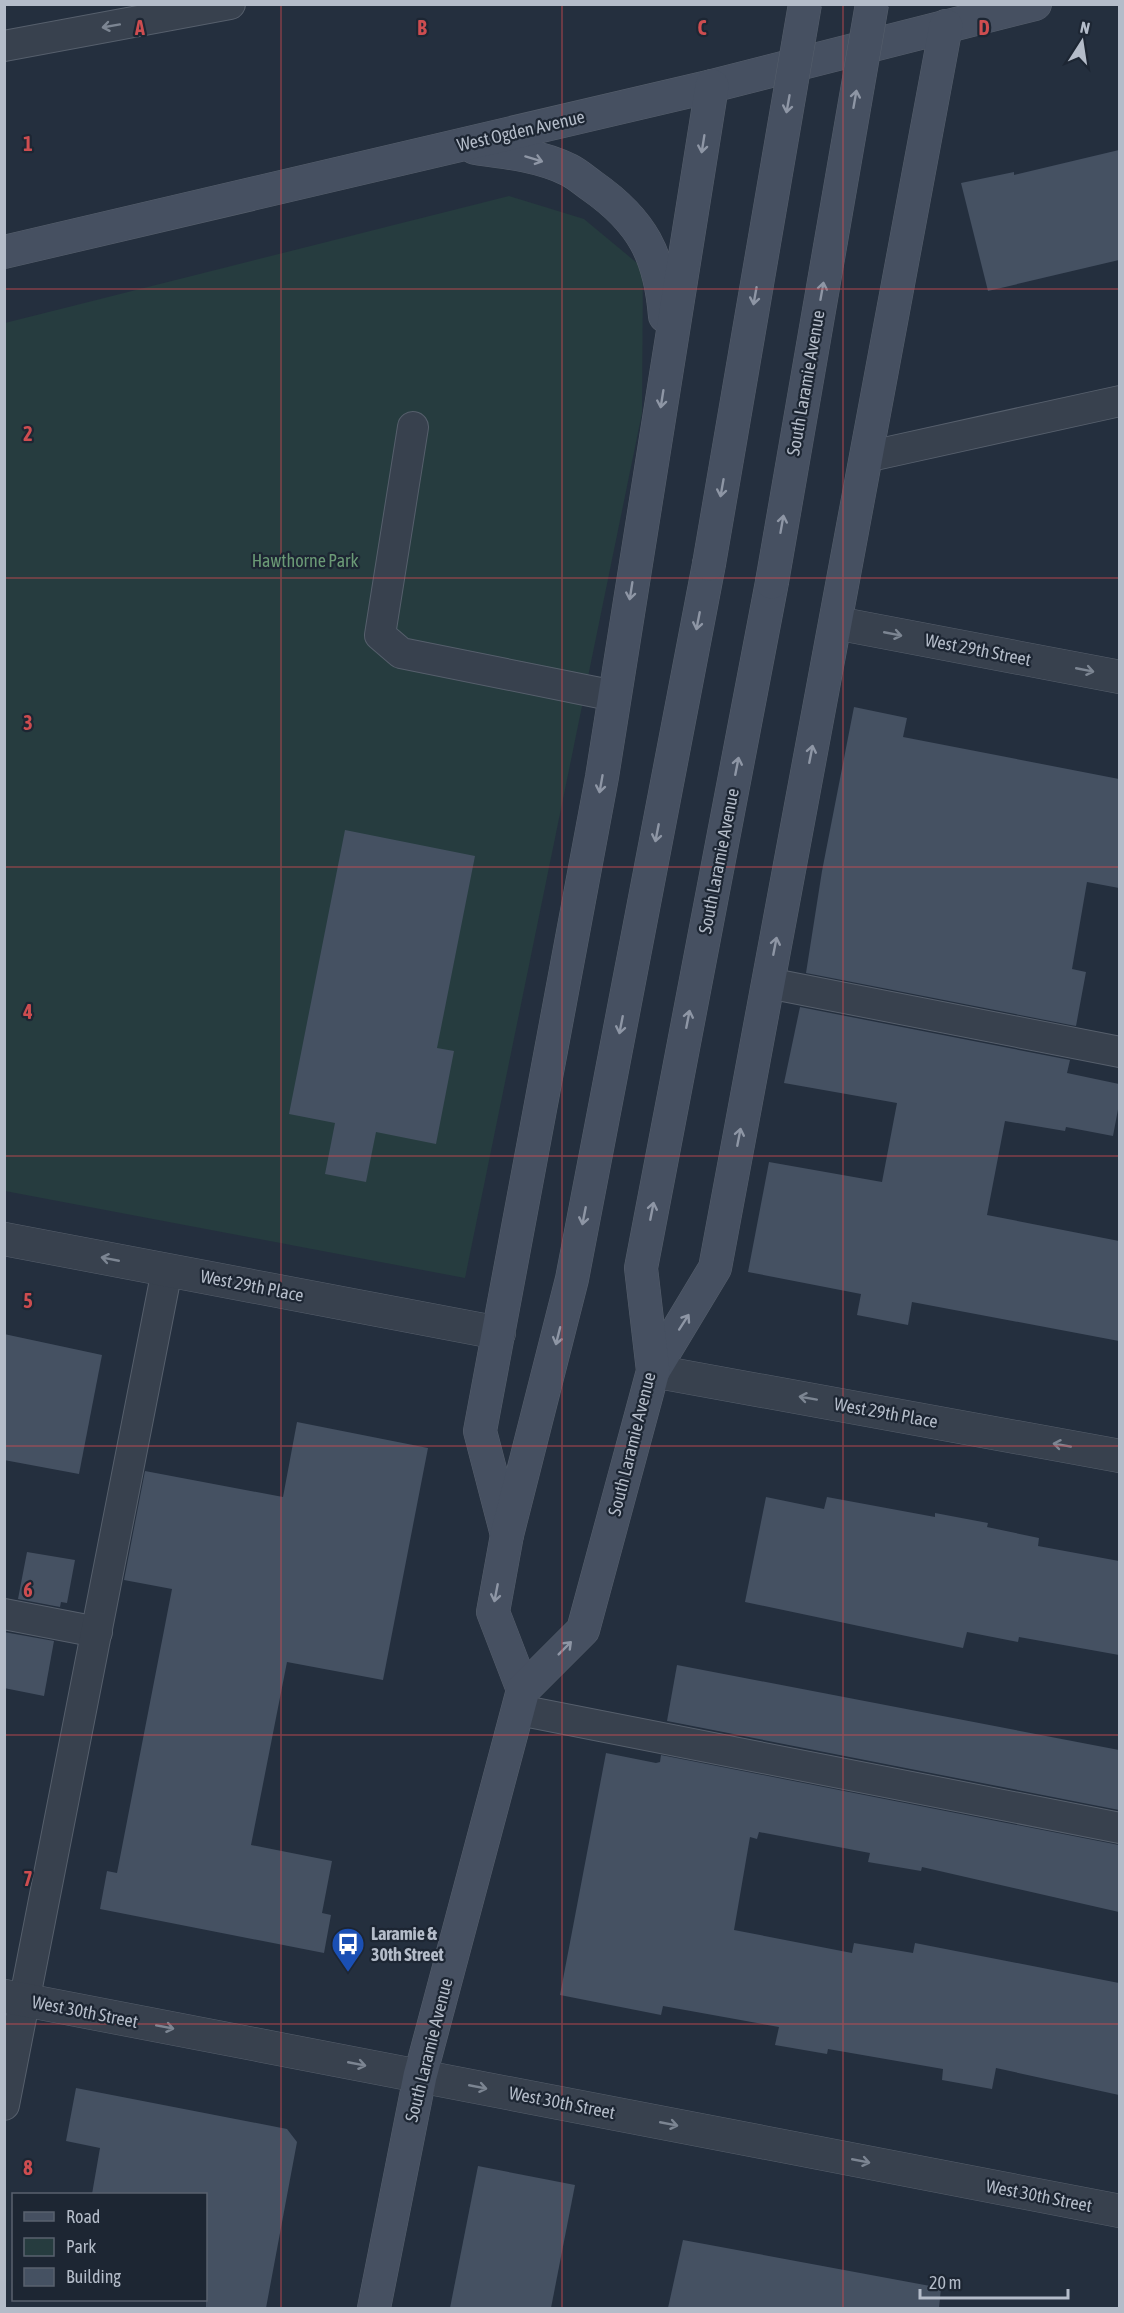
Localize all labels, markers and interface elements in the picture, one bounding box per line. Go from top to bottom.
north arrow [1052,12,1112,72]
text: A [134,16,145,39]
text: B [417,16,427,39]
text: C [698,16,707,39]
text: D [978,16,990,39]
text: N [1079,18,1092,37]
one-way arrow [101,21,121,32]
one-way arrow [850,89,861,109]
one-way arrow [782,93,793,113]
street label: West Ogden Avenue [455,106,587,155]
text: 1 [23,132,33,155]
one-way arrow [697,134,708,153]
one-way arrow [524,154,543,165]
one-way arrow [817,282,828,301]
one-way arrow [749,285,760,305]
street label: South Laramie Avenue [782,309,829,457]
one-way arrow [656,388,667,408]
text: 2 [23,422,33,445]
one-way arrow [716,478,727,497]
one-way arrow [777,515,788,535]
park label: Hawthorne Park [252,550,358,571]
one-way arrow [626,581,637,601]
one-way arrow [692,611,703,630]
one-way arrow [883,629,903,640]
street label: West 29th Street [923,629,1033,670]
one-way arrow [1075,665,1094,676]
text: 3 [23,711,33,734]
one-way arrow [806,745,817,764]
one-way arrow [732,757,743,776]
one-way arrow [595,773,606,793]
street label: South Laramie Avenue [694,787,743,935]
one-way arrow [651,823,662,842]
one-way arrow [770,936,781,956]
text: 4 [22,1000,33,1023]
one-way arrow [683,1010,694,1030]
one-way arrow [615,1014,626,1034]
one-way arrow [734,1128,745,1148]
one-way arrow [647,1202,658,1221]
one-way arrow [578,1206,589,1226]
one-way arrow [101,1253,120,1264]
street label: West 29th Place [199,1265,306,1306]
text: 5 [23,1289,33,1312]
one-way arrow [679,1314,691,1331]
one-way arrow [551,1326,563,1345]
street label: South Laramie Avenue [604,1370,660,1518]
one-way arrow [799,1393,819,1404]
street label: West 29th Place [833,1393,940,1432]
one-way arrow [1053,1439,1072,1450]
text: 6 [23,1578,33,1601]
one-way arrow [490,1582,501,1602]
one-way arrow [557,1641,572,1656]
text: 7 [23,1867,33,1890]
place label: Laramie & 30th Street [371,1923,445,1965]
bus stop icon: Laramie & 30th Street [330,1926,366,1973]
street label: South Laramie Avenue [401,1976,457,2124]
street label: West 30th Street [30,1991,140,2032]
one-way arrow [155,2022,174,2033]
one-way arrow [346,2059,366,2070]
one-way arrow [468,2082,487,2093]
street label: West 30th Street [507,2082,617,2123]
one-way arrow [659,2119,679,2130]
text: 8 [23,2156,33,2179]
one-way arrow [851,2156,870,2167]
street label: West 30th Street [984,2175,1094,2216]
legend [12,2193,207,2301]
text: Road [66,2206,100,2227]
text: Park [66,2236,96,2257]
scale bar [920,2262,1068,2300]
text: Building [66,2266,121,2287]
text: 20 m [929,2272,961,2293]

